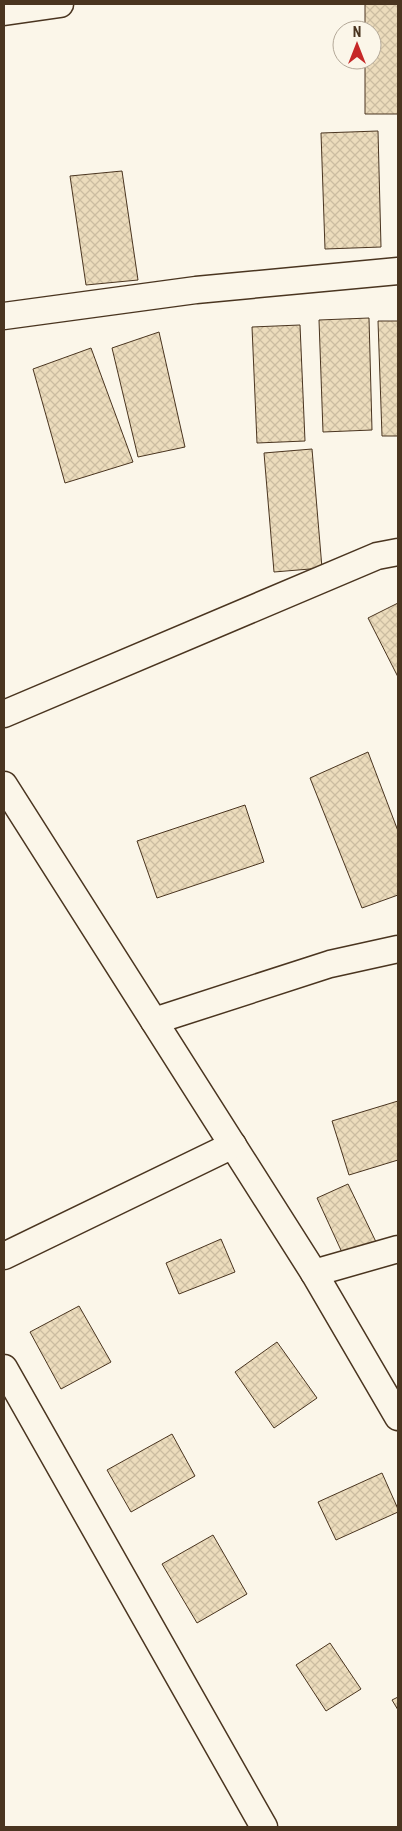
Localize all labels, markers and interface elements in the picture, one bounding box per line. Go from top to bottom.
north arrow [332,20,382,70]
text: N [353,24,361,40]

